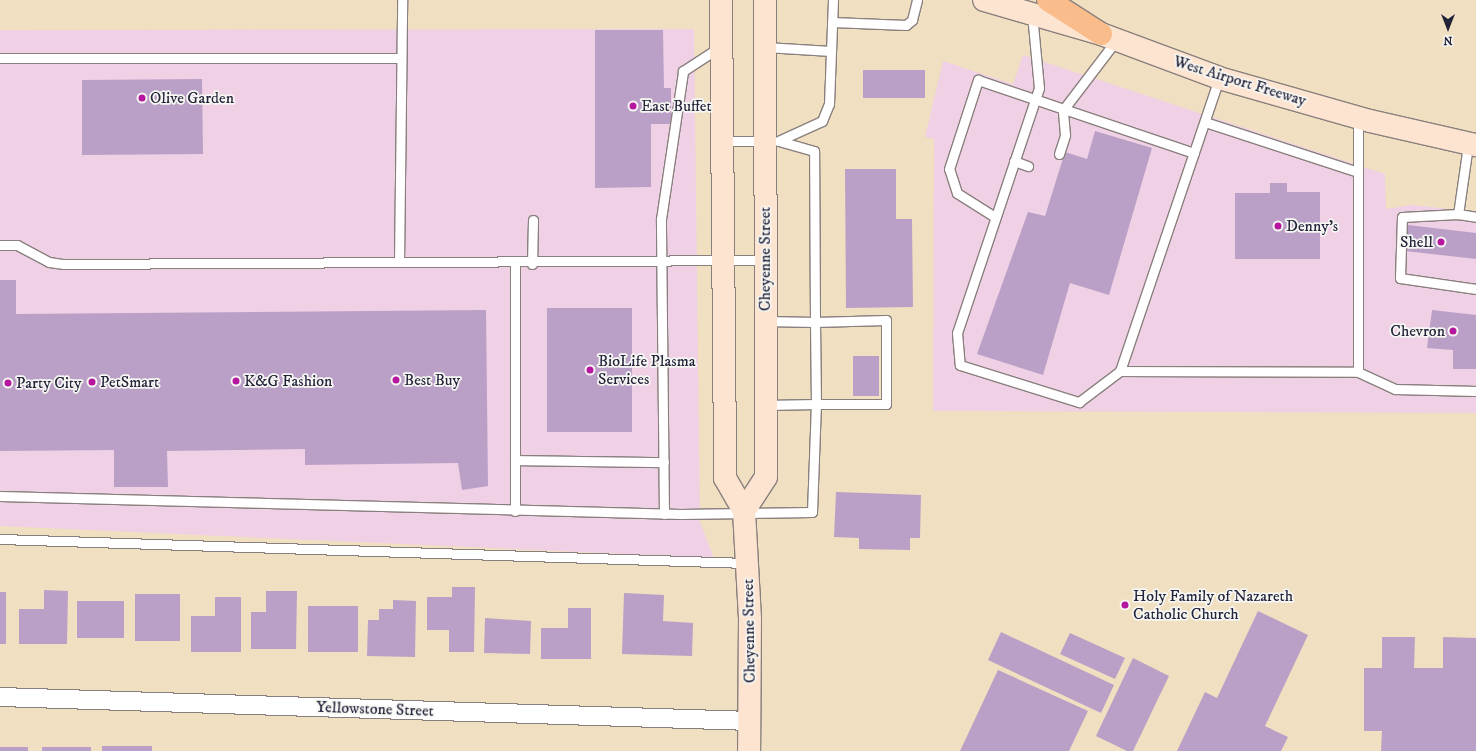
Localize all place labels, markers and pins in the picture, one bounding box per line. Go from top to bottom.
place label: Olive Garden [150,88,234,108]
marker: Olive Garden [137,93,147,103]
place label: East Buffet [641,96,712,116]
marker: East Buffet [628,101,638,111]
place label: Denny's [1286,216,1338,236]
marker: Denny's [1273,221,1283,231]
place label: Shell [1400,232,1433,252]
marker: Shell [1436,237,1446,247]
place label: Chevron [1390,321,1445,341]
marker: Chevron [1448,326,1458,336]
place label: BioLife Plasma Services [598,351,696,389]
marker: BioLife Plasma Services [585,365,595,375]
place label: Best Buy [404,370,460,390]
place label: K&G Fashion [244,371,332,391]
place label: PetSmart [100,372,159,392]
place label: Party City [16,373,82,393]
marker: Best Buy [391,375,401,385]
marker: K&G Fashion [231,376,241,386]
marker: PetSmart [87,377,97,387]
marker: Party City [3,378,13,388]
place label: Holy Family of Nazareth Catholic Church [1133,586,1293,624]
marker: Holy Family of Nazareth Catholic Church [1120,600,1130,610]

